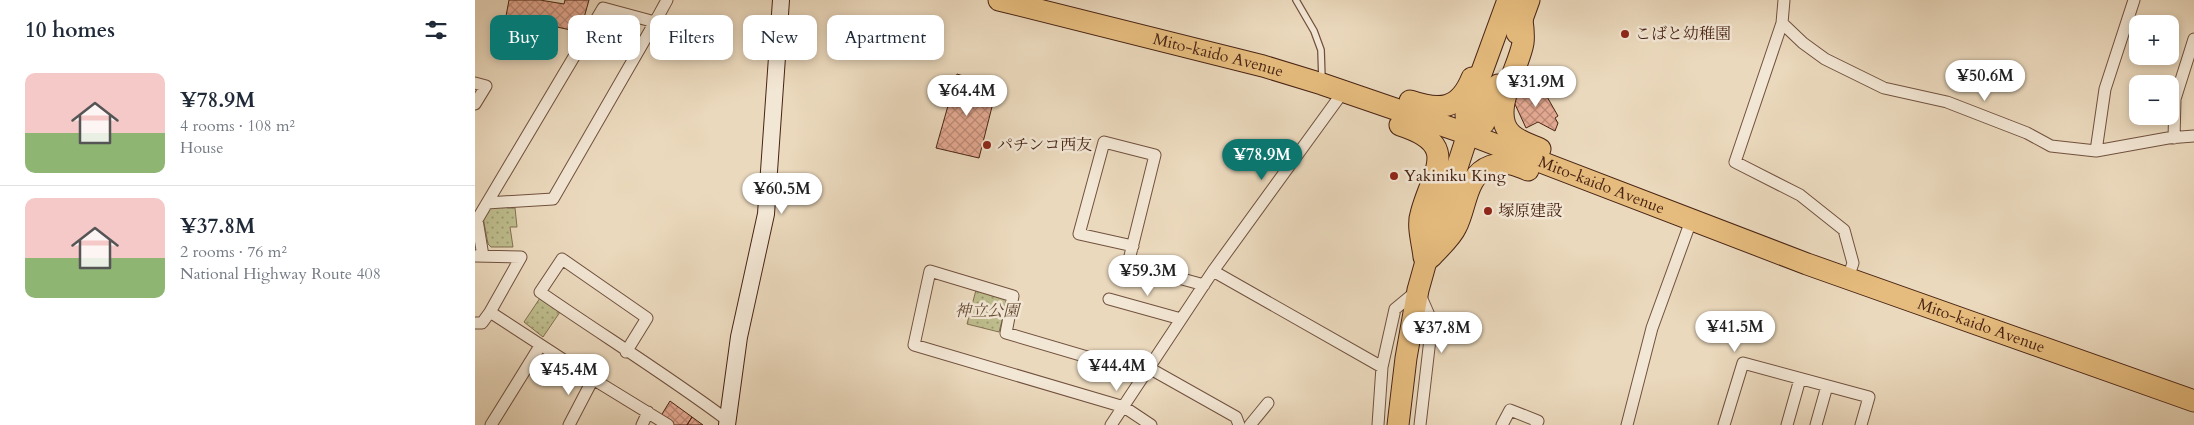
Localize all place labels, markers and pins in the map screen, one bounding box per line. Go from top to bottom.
place label: こばと幼稚園 [1635,23,1731,45]
marker: こばと幼稚園 [1619,28,1631,40]
pin: ¥50.6M [1944,59,2026,102]
pin: ¥31.9M [1495,66,1577,108]
pin: ¥64.4M [926,74,1008,117]
place label: パチンコ西友 [997,134,1092,156]
pin: ¥78.9M [1221,138,1303,181]
marker: パチンコ西友 [981,139,993,151]
place label: Yakiniku King [1404,165,1506,187]
marker: Yakiniku King [1388,170,1400,182]
pin: ¥60.5M [741,172,823,215]
place label: 塚原建設 [1498,200,1562,222]
marker: 塚原建設 [1482,205,1494,217]
pin: ¥59.3M [1107,254,1189,297]
pin: ¥41.5M [1694,310,1776,353]
pin: ¥37.8M [1401,312,1483,354]
pin: ¥44.4M [1076,350,1158,392]
pin: ¥45.4M [528,354,610,396]

